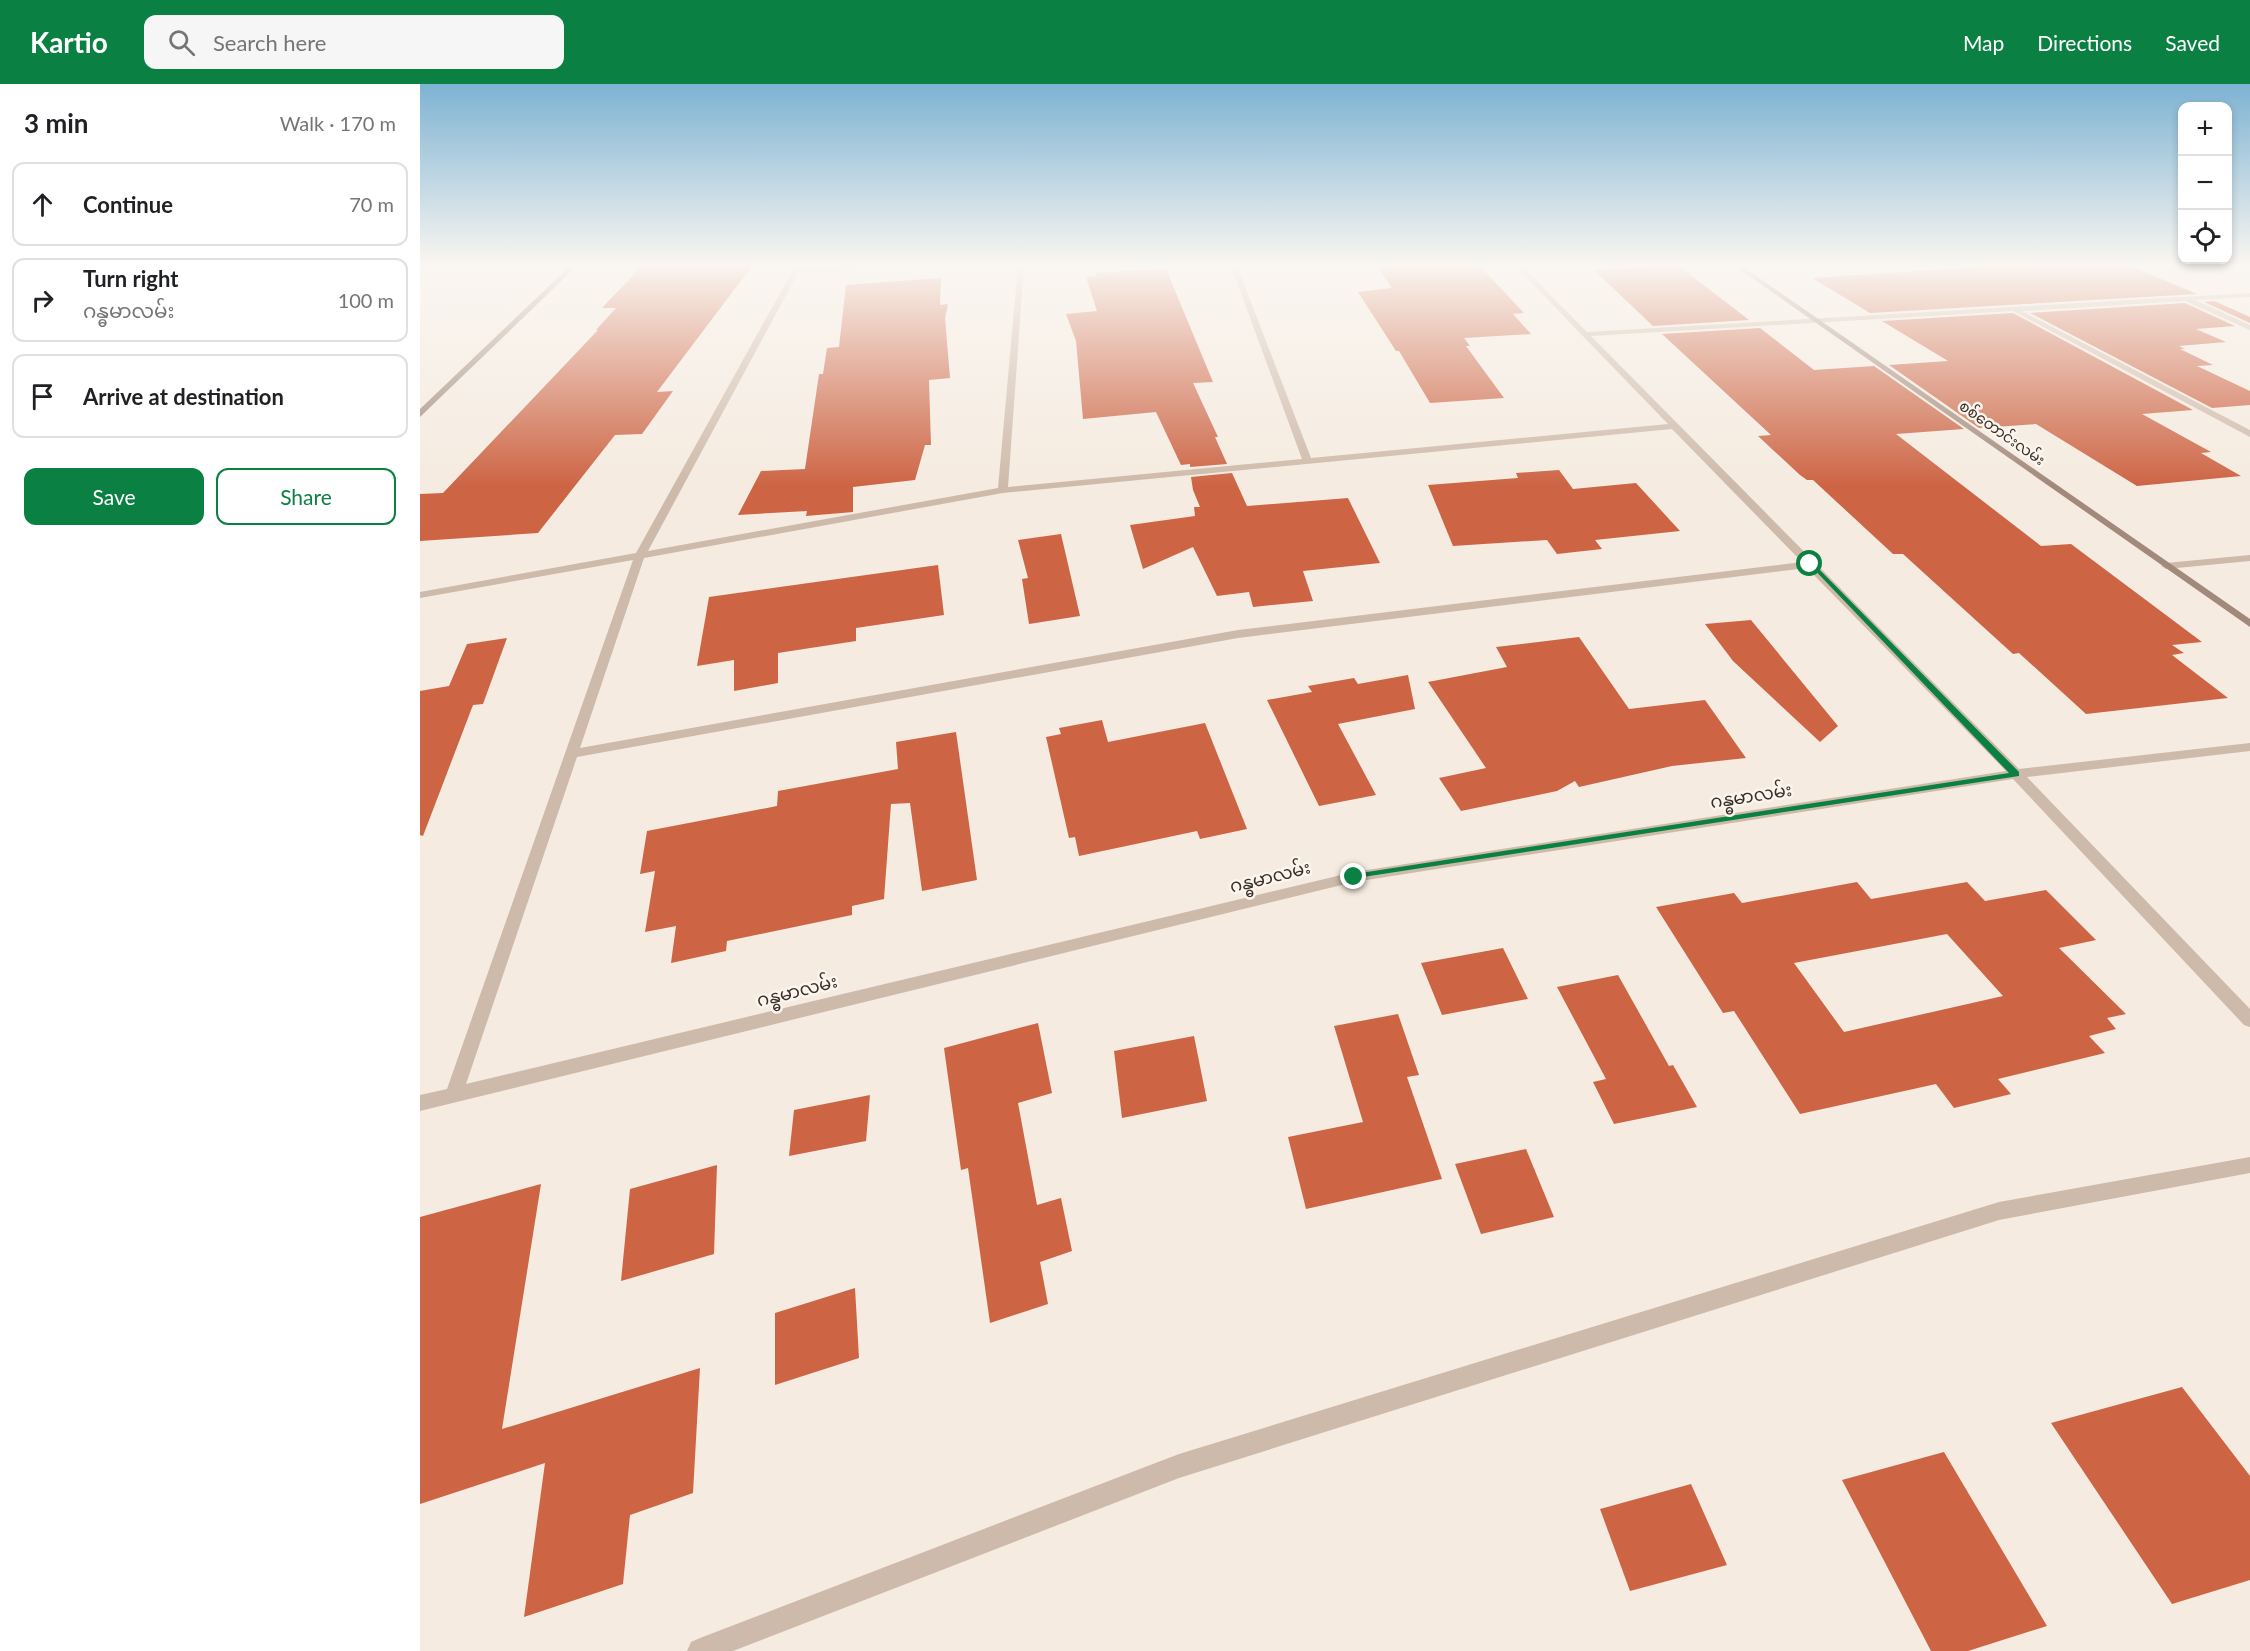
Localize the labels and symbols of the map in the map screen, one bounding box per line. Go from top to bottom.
street label: စစ်တောင်းလမ်း [1956,396,2049,468]
route start [1796,550,1822,576]
street label: ဂန္ဓမာလမ်း [1708,777,1794,818]
street label: ဂန္ဓမာလမ်း [1227,854,1314,902]
route end [1340,863,1366,889]
street label: ဂန္ဓမာလမ်း [754,968,841,1016]

